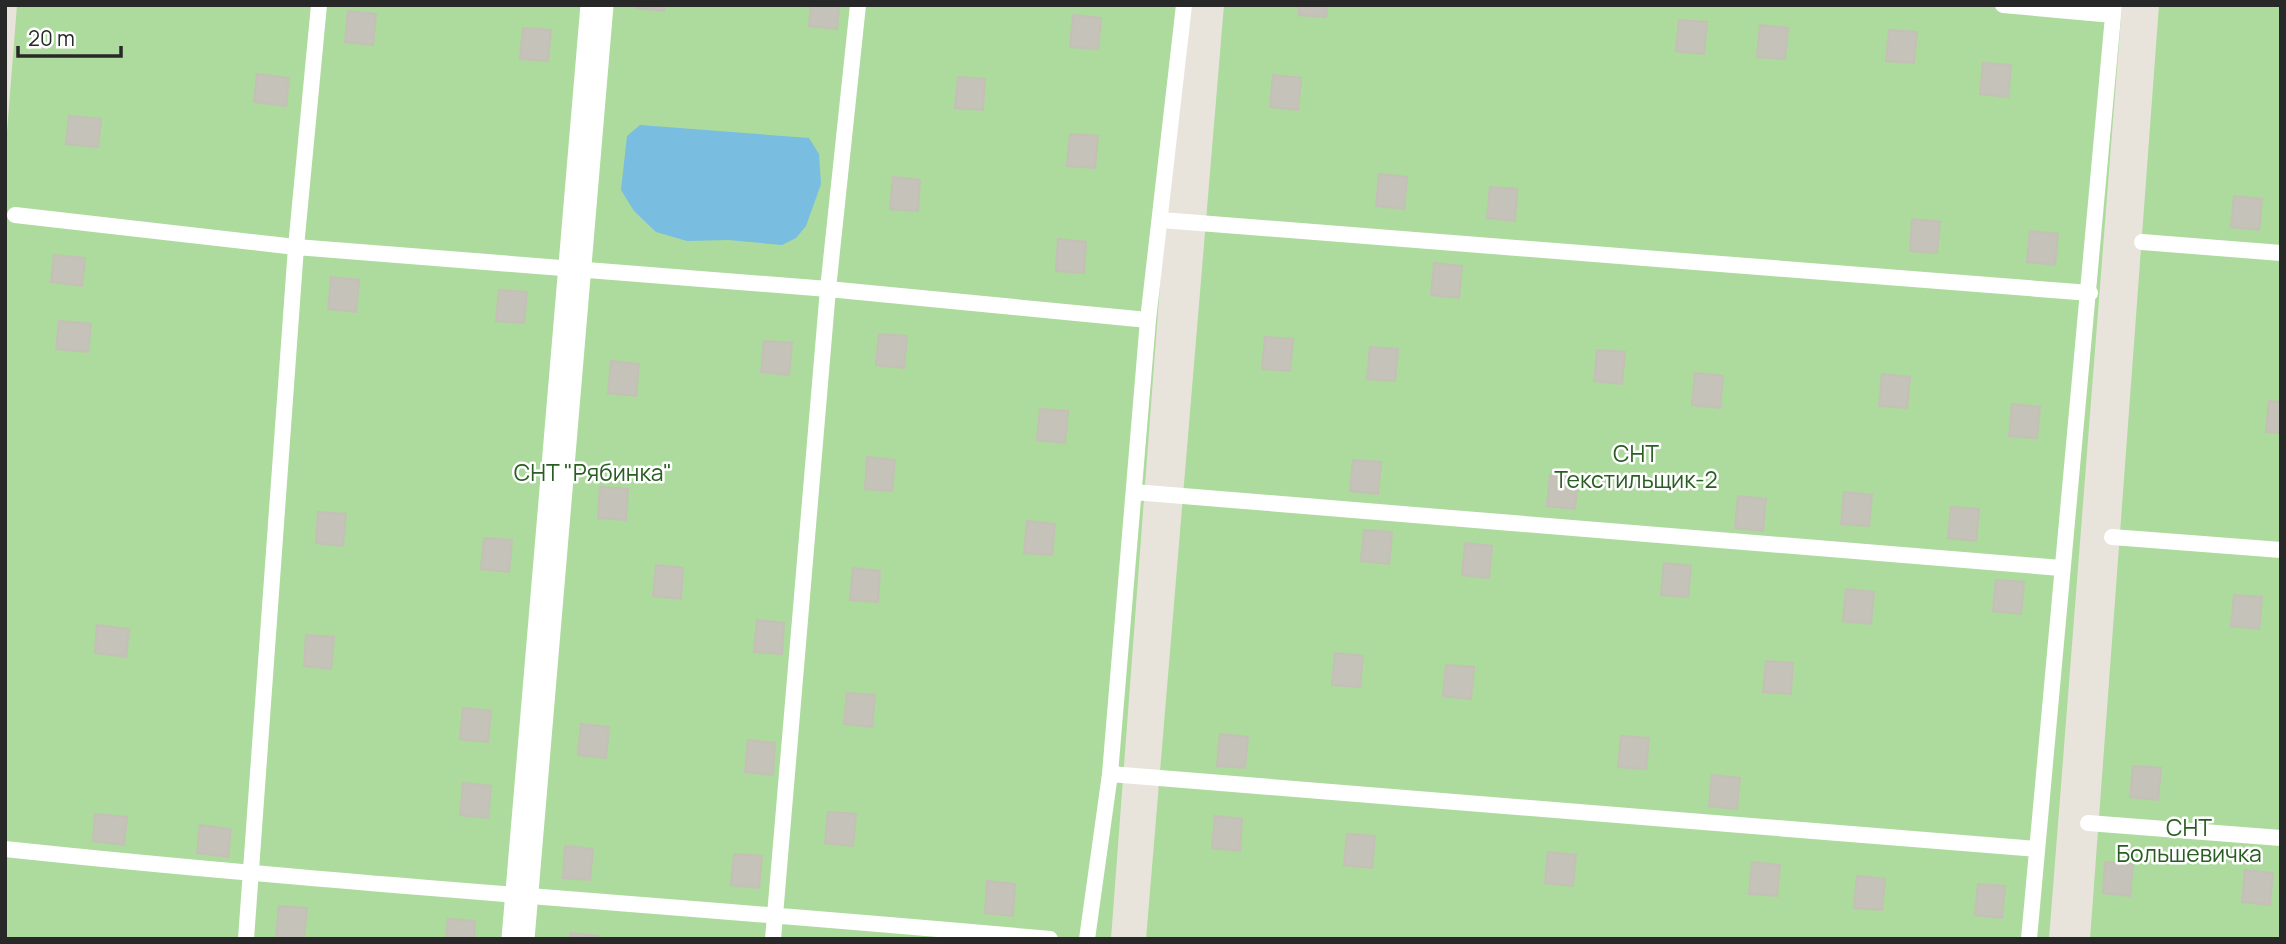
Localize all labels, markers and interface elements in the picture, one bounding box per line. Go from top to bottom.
scale bar [18,14,121,58]
text: 20 m [28,24,75,52]
park label: СНТ Текстильщик-2 [1554,437,1718,495]
park label: СНТ "Рябинка" [514,456,672,488]
park label: СНТ Большевичка [2116,811,2262,869]

